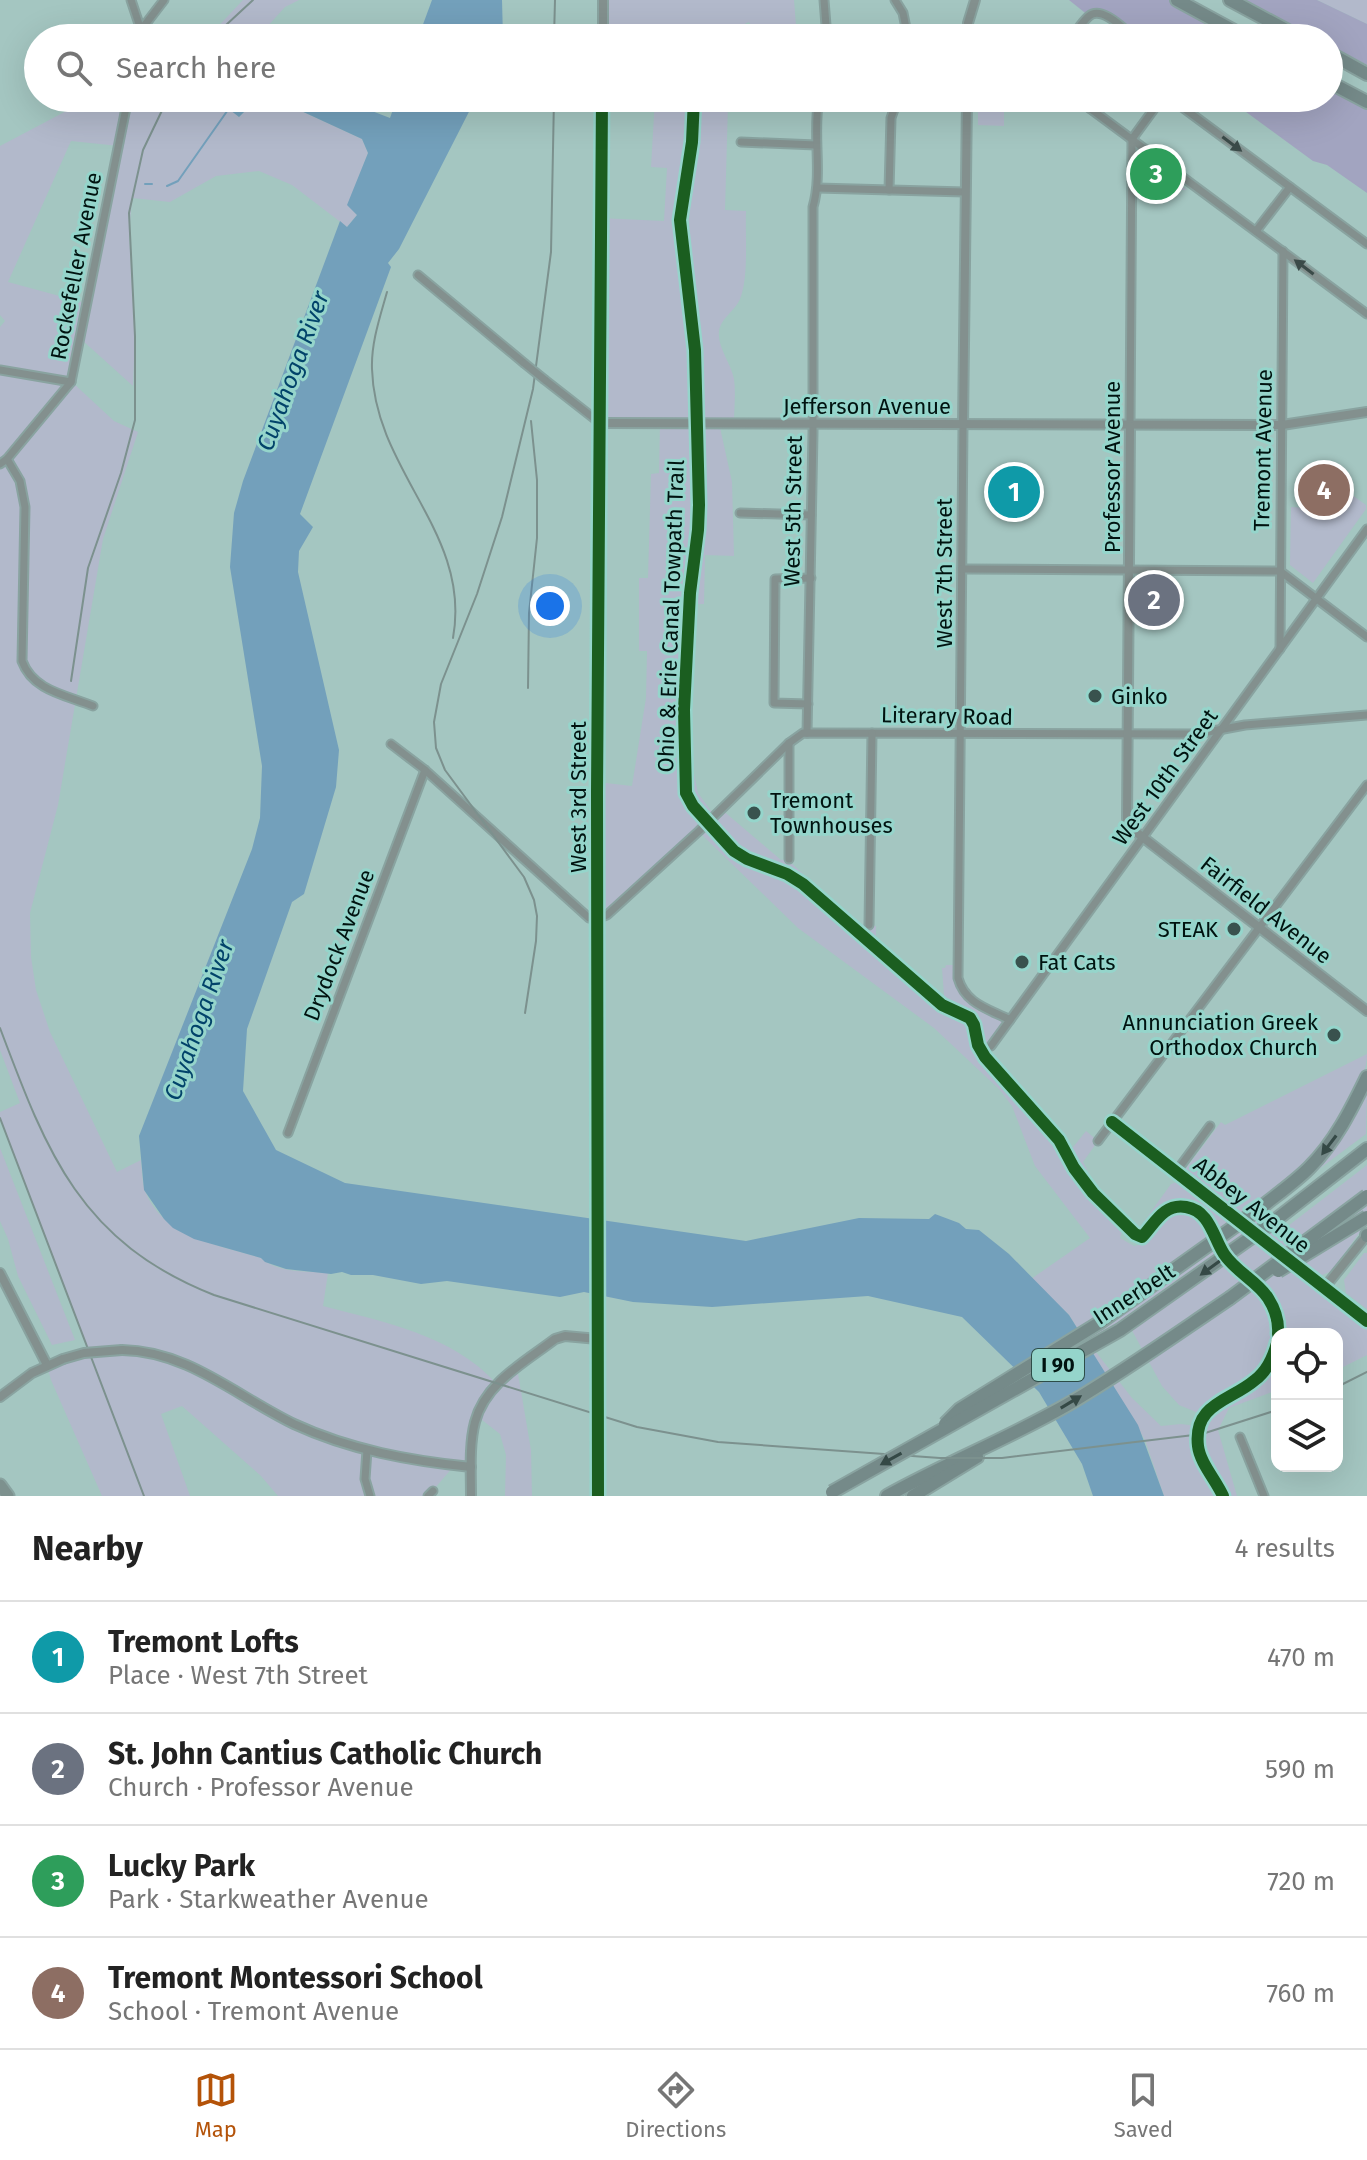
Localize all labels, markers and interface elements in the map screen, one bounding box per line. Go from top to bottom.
search box [24,24,1343,112]
icon: search [52,46,96,90]
text: Search here [116,50,276,86]
one-way arrow [1222,136,1243,152]
pin: 3 [1130,144,1182,204]
street label: Rockefeller Avenue [45,170,107,362]
one-way arrow [1294,260,1315,276]
water label: Cuyahoga River [251,287,335,455]
street label: Tremont Avenue [1248,369,1278,531]
street label: Professor Avenue [1099,381,1126,553]
street label: Jefferson Avenue [783,393,951,420]
street label: West 5th Street [778,435,808,587]
street label: Ohio & Erie Canal Towpath Trail [652,459,690,773]
pin: 4 [1298,460,1350,520]
pin: 1 [988,462,1040,522]
street label: West 7th Street [931,498,958,648]
pin: 2 [1128,570,1180,630]
your location [530,586,570,626]
place label: Ginko [1111,683,1168,710]
marker: Ginko [1086,687,1104,705]
street label: Literary Road [881,701,1013,731]
street label: West 10th Street [1106,703,1224,851]
street label: West 3rd Street [565,721,592,873]
place label: Tremont Townhouses [770,787,893,839]
marker: Tremont Townhouses [745,804,763,822]
street label: Fairfield Avenue [1195,850,1337,970]
street label: Drydock Avenue [298,865,380,1025]
place label: STEAK [1158,916,1218,943]
marker: STEAK [1225,920,1243,938]
water label: Cuyahoga River [158,935,240,1104]
place label: Fat Cats [1038,949,1116,976]
marker: Fat Cats [1013,953,1031,971]
place label: Annunciation Greek Orthodox Church [1123,1009,1319,1061]
marker: Annunciation Greek Orthodox Church [1325,1026,1343,1044]
one-way arrow [1321,1135,1337,1155]
street label: Abbey Avenue [1188,1151,1316,1259]
street label: Innerbelt [1088,1258,1180,1330]
one-way arrow [1199,1259,1220,1275]
map controls [1271,1328,1343,1472]
button: locate [1271,1328,1343,1400]
road number: I 90 [1032,1349,1084,1381]
one-way arrow [1060,1395,1082,1409]
button: layers [1271,1400,1343,1472]
one-way arrow [880,1452,902,1466]
text: Nearby [32,1528,143,1569]
text: 4 results [1234,1533,1335,1564]
text: Tremont Lofts [108,1624,299,1660]
text: 1 [52,1642,64,1673]
text: 470 m [1267,1642,1335,1673]
text: Place · West 7th Street [108,1660,368,1691]
text: St. John Cantius Catholic Church [108,1736,542,1772]
text: 2 [51,1754,65,1785]
text: 590 m [1265,1754,1335,1785]
text: Church · Professor Avenue [108,1772,414,1803]
text: Lucky Park [108,1848,255,1884]
text: 3 [51,1866,65,1897]
text: 720 m [1267,1866,1335,1897]
text: Park · Starkweather Avenue [108,1884,429,1915]
text: Tremont Montessori School [108,1960,483,1996]
text: 4 [51,1978,65,2009]
text: 760 m [1267,1978,1335,2009]
text: School · Tremont Avenue [108,1996,399,2027]
tab: Map [194,2068,238,2143]
tab: Directions [625,2068,726,2143]
tab: Saved [1114,2068,1173,2143]

